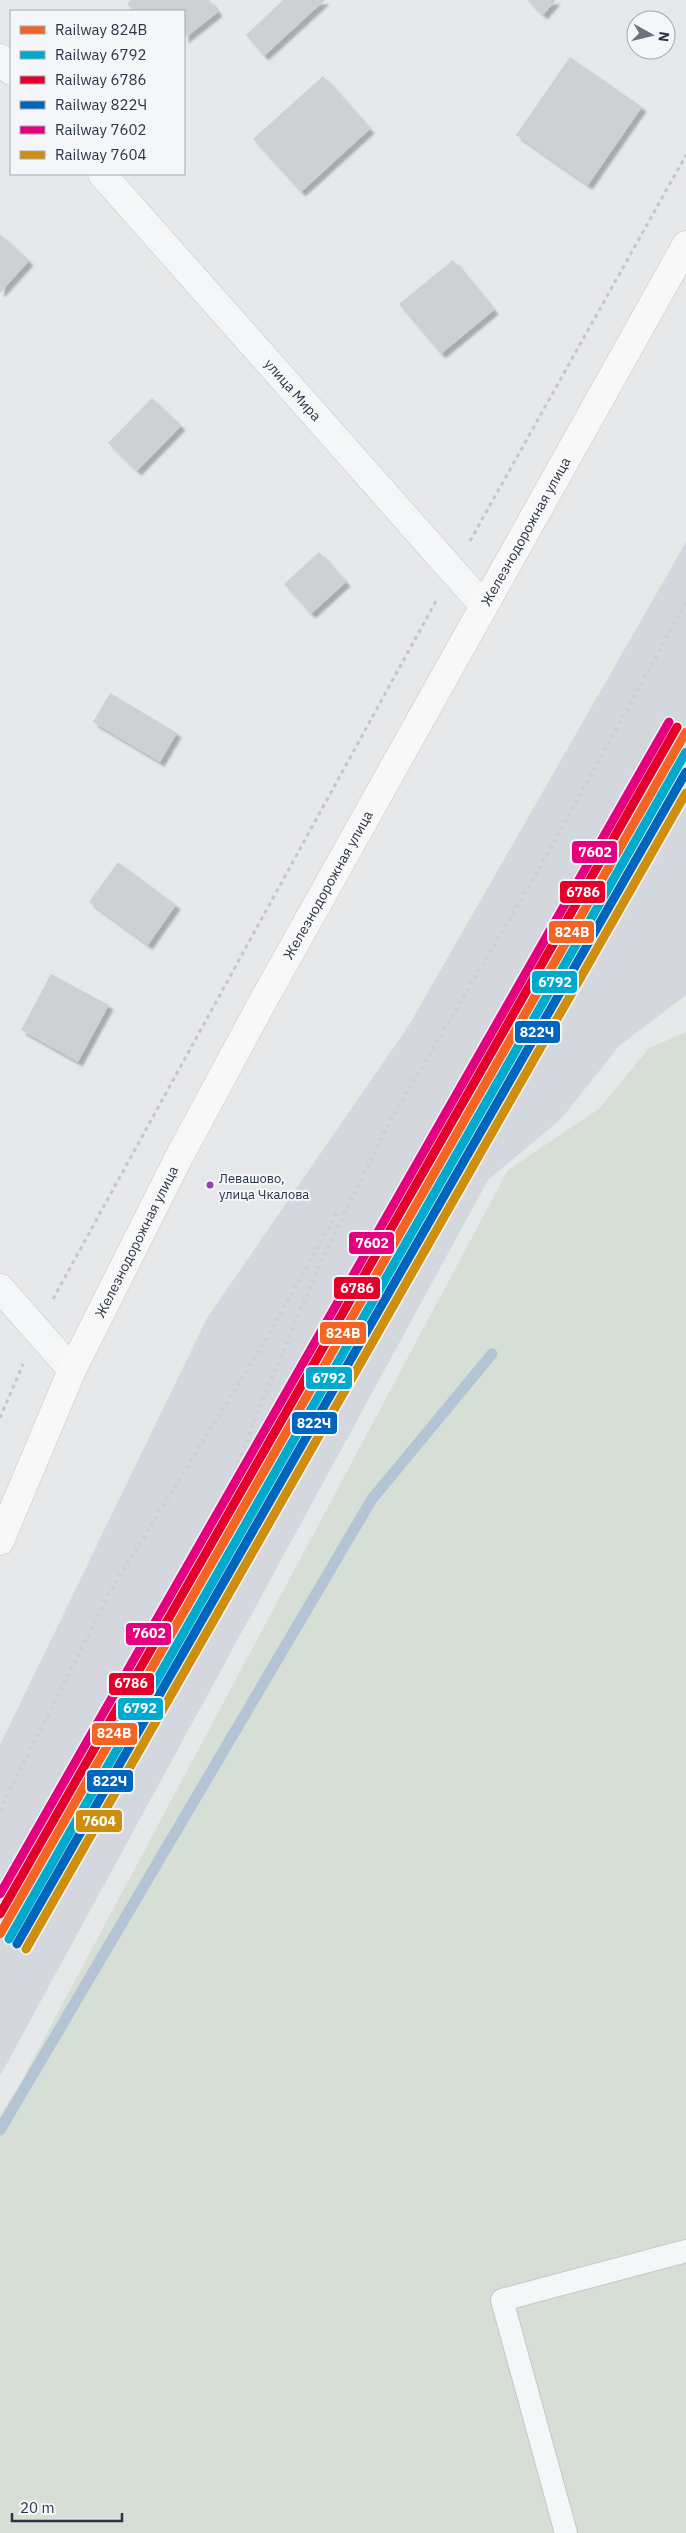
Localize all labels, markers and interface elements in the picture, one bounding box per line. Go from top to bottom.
legend [10,10,185,175]
north arrow [626,10,676,60]
text: Railway 824В [55,20,147,39]
text: N [654,31,673,43]
text: Railway 6792 [55,45,147,64]
text: Railway 6786 [55,70,147,89]
text: Railway 822Ч [55,95,147,114]
text: Railway 7602 [55,120,147,139]
text: Railway 7604 [55,145,147,164]
street label: улица Мира [260,355,325,425]
street label: Железнодорожная улица [477,454,575,609]
street label: Железнодорожная улица [279,807,377,963]
line badge: 7602 [571,840,618,864]
text: 7602 [578,843,612,861]
line badge: 6786 [559,880,606,904]
text: 6786 [566,883,600,901]
line badge: 824В [548,920,595,944]
text: 824В [555,923,589,941]
line badge: 6792 [531,970,578,994]
text: 6792 [538,973,572,991]
line badge: 822Ч [514,1020,561,1044]
text: 822Ч [520,1023,554,1041]
street label: Железнодорожная улица [91,1162,182,1321]
place label: Левашово, улица Чкалова [219,1170,309,1203]
marker: Левашово, улица Чкалова [205,1180,215,1190]
line badge: 7602 [348,1231,395,1255]
text: 7602 [355,1234,389,1252]
line badge: 6786 [333,1276,381,1300]
text: 6786 [340,1279,374,1297]
line badge: 824В [319,1321,367,1345]
text: 824В [326,1324,360,1342]
line badge: 6792 [305,1366,353,1390]
text: 6792 [312,1369,346,1387]
line badge: 822Ч [291,1411,338,1435]
text: 822Ч [297,1414,331,1432]
line badge: 7602 [125,1622,172,1646]
text: 7602 [132,1624,166,1642]
line badge: 6786 [108,1672,155,1696]
text: 6786 [114,1674,148,1692]
line badge: 6792 [117,1697,164,1721]
text: 6792 [123,1699,157,1717]
line badge: 824В [91,1722,138,1746]
text: 824В [97,1724,131,1742]
line badge: 822Ч [86,1769,134,1793]
text: 822Ч [93,1772,127,1790]
line badge: 7604 [75,1809,123,1833]
text: 7604 [82,1812,116,1830]
scale bar [12,2490,122,2522]
text: 20 m [20,2498,55,2517]

